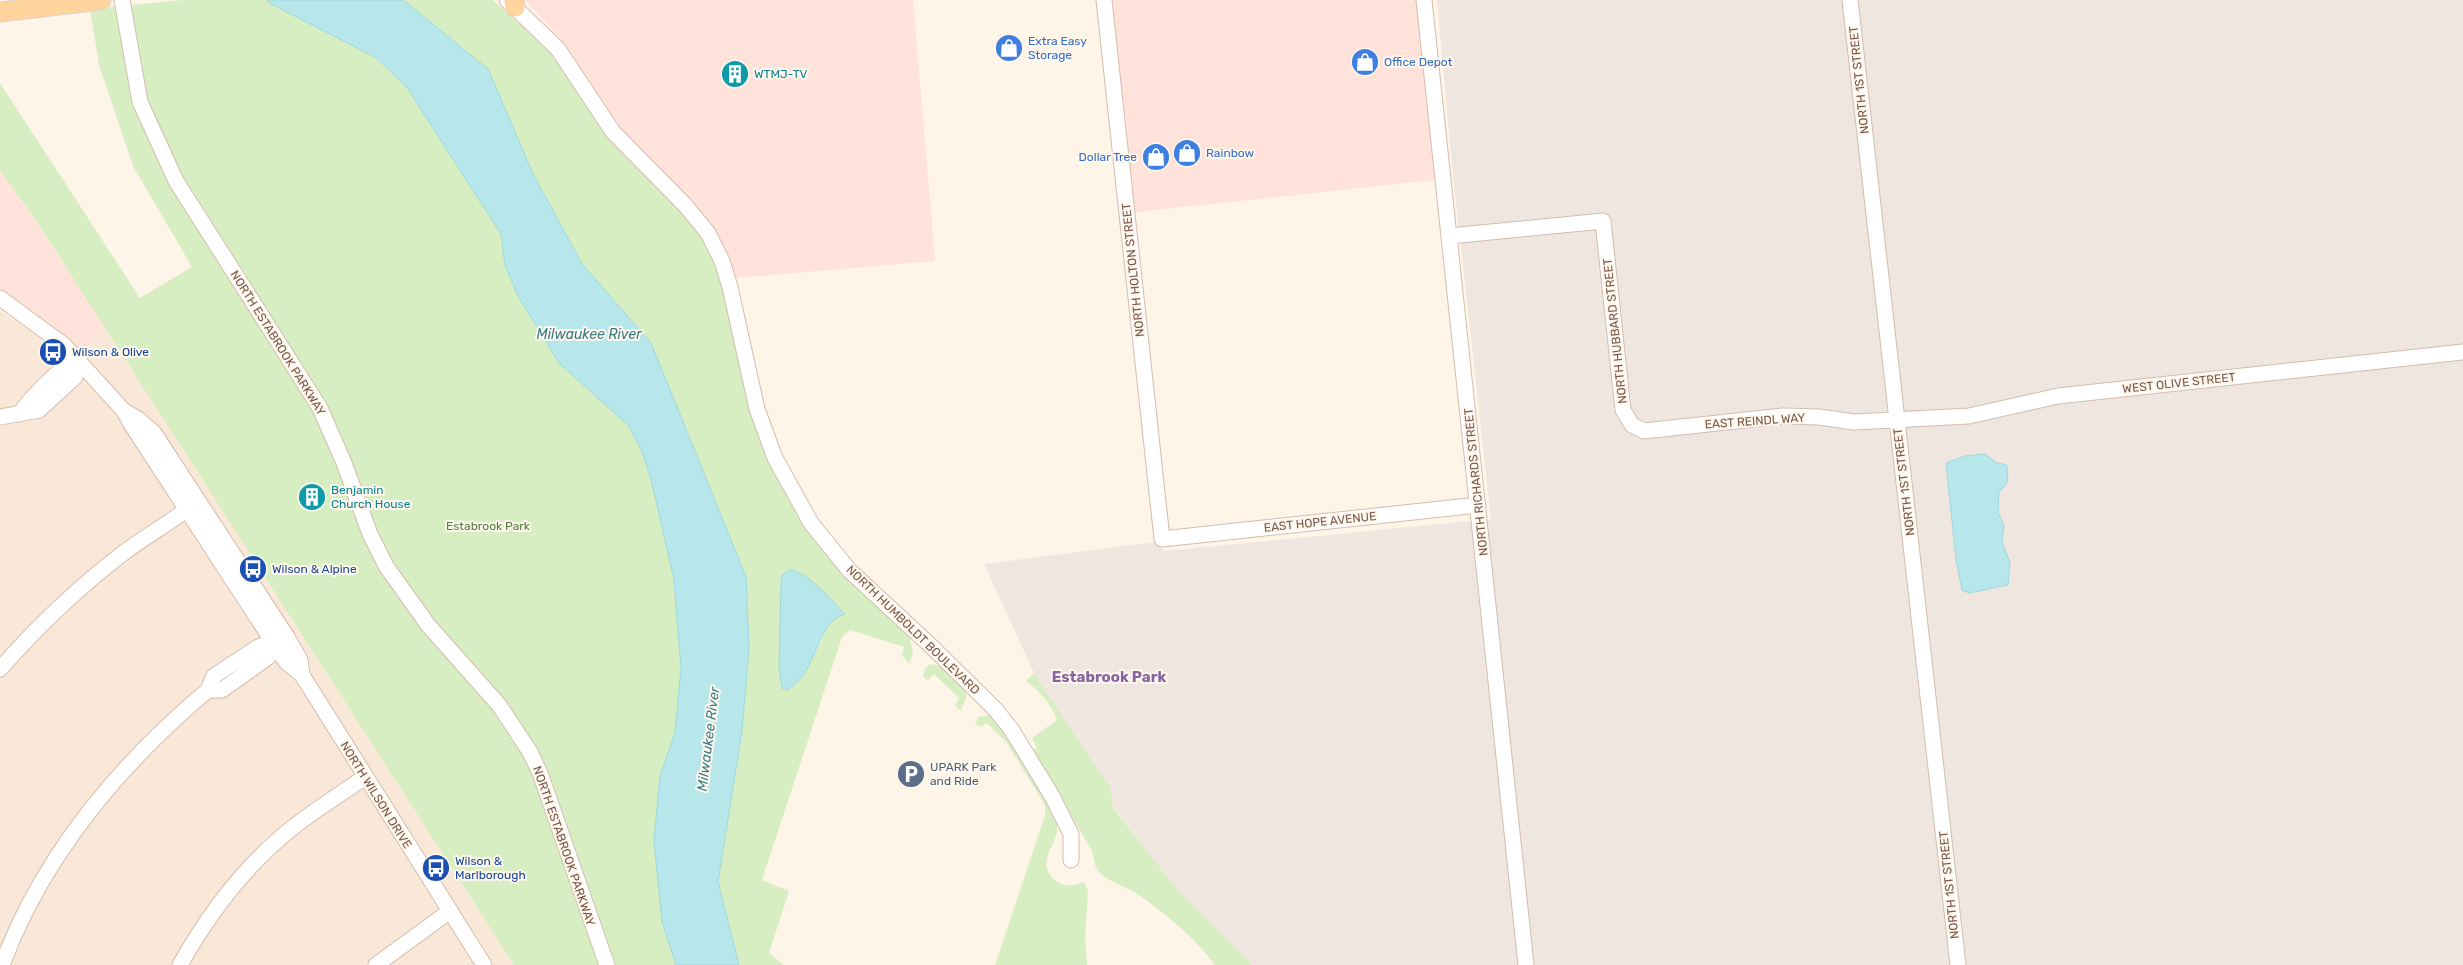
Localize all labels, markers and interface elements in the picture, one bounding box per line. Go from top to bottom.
street label: NORTH 1ST STREET [1846,25,1872,135]
shop icon: Extra Easy Storage [994,33,1024,63]
place label: Extra Easy Storage [1028,34,1087,62]
shop icon: Office Depot [1350,47,1380,77]
place label: Office Depot [1384,55,1453,69]
building icon: WTMJ-TV [720,59,750,89]
place label: WTMJ-TV [754,67,808,81]
shop icon: Rainbow [1172,138,1202,168]
shop icon: Dollar Tree [1141,142,1171,172]
place label: Rainbow [1206,146,1255,160]
place label: Dollar Tree [1079,150,1137,164]
street label: NORTH HOLTON STREET [1119,202,1147,338]
street label: NORTH HUBBARD STREET [1600,257,1630,405]
street label: NORTH ESTABROOK PARKWAY [228,268,329,418]
water label: Milwaukee River [536,326,642,343]
bus stop icon: Wilson & Olive [38,337,68,367]
place label: Wilson & Olive [72,345,149,359]
street label: WEST OLIVE STREET [2122,370,2236,396]
street label: NORTH RICHARDS STREET [1461,407,1491,557]
street label: EAST REINDL WAY [1704,410,1806,431]
street label: NORTH 1ST STREET [1890,427,1918,537]
building icon: Benjamin Church House [297,482,327,512]
place label: Benjamin Church House [331,483,411,511]
street label: EAST HOPE AVENUE [1263,509,1377,535]
park label: Estabrook Park [446,519,531,533]
bus stop icon: Wilson & Alpine [238,554,268,584]
place label: Wilson & Alpine [272,562,357,576]
street label: NORTH HUMBOLDT BOULEVARD [844,563,982,697]
district label: Estabrook Park [1052,668,1166,686]
water label: Milwaukee River [694,685,723,792]
street label: NORTH WILSON DRIVE [337,739,415,851]
parking icon: UPARK Park and Ride [896,759,926,789]
place label: UPARK Park and Ride [930,760,997,788]
street label: NORTH ESTABROOK PARKWAY [530,764,598,928]
street label: NORTH 1ST STREET [1936,830,1962,940]
bus stop icon: Wilson & Marlborough [421,853,451,883]
place label: Wilson & Marlborough [455,854,526,882]

